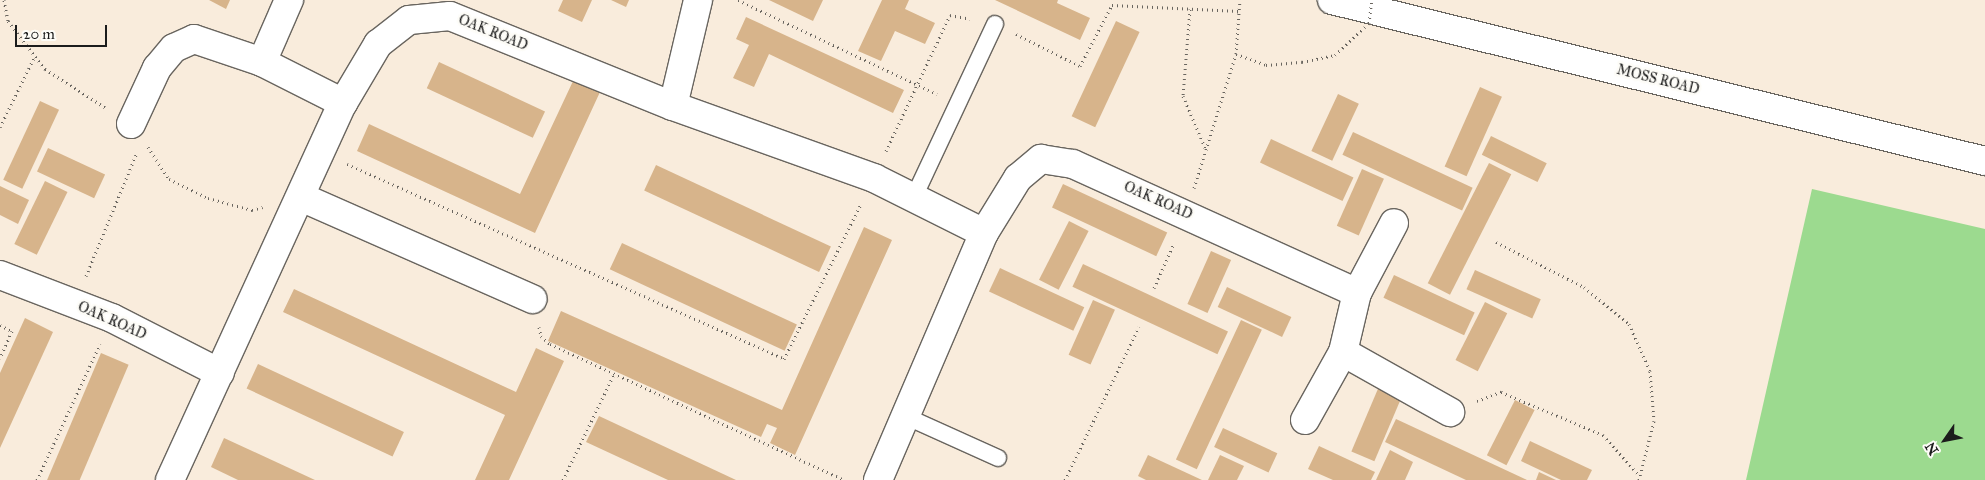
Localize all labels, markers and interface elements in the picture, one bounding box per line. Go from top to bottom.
street label: OAK ROAD [456,11,530,55]
scale bar [18,15,110,47]
text: 20 m [23,25,55,43]
street label: MOSS ROAD [1615,62,1701,98]
street label: OAK ROAD [1121,178,1195,224]
street label: OAK ROAD [75,298,149,344]
north arrow [1920,415,1970,465]
text: N [1922,439,1942,458]

